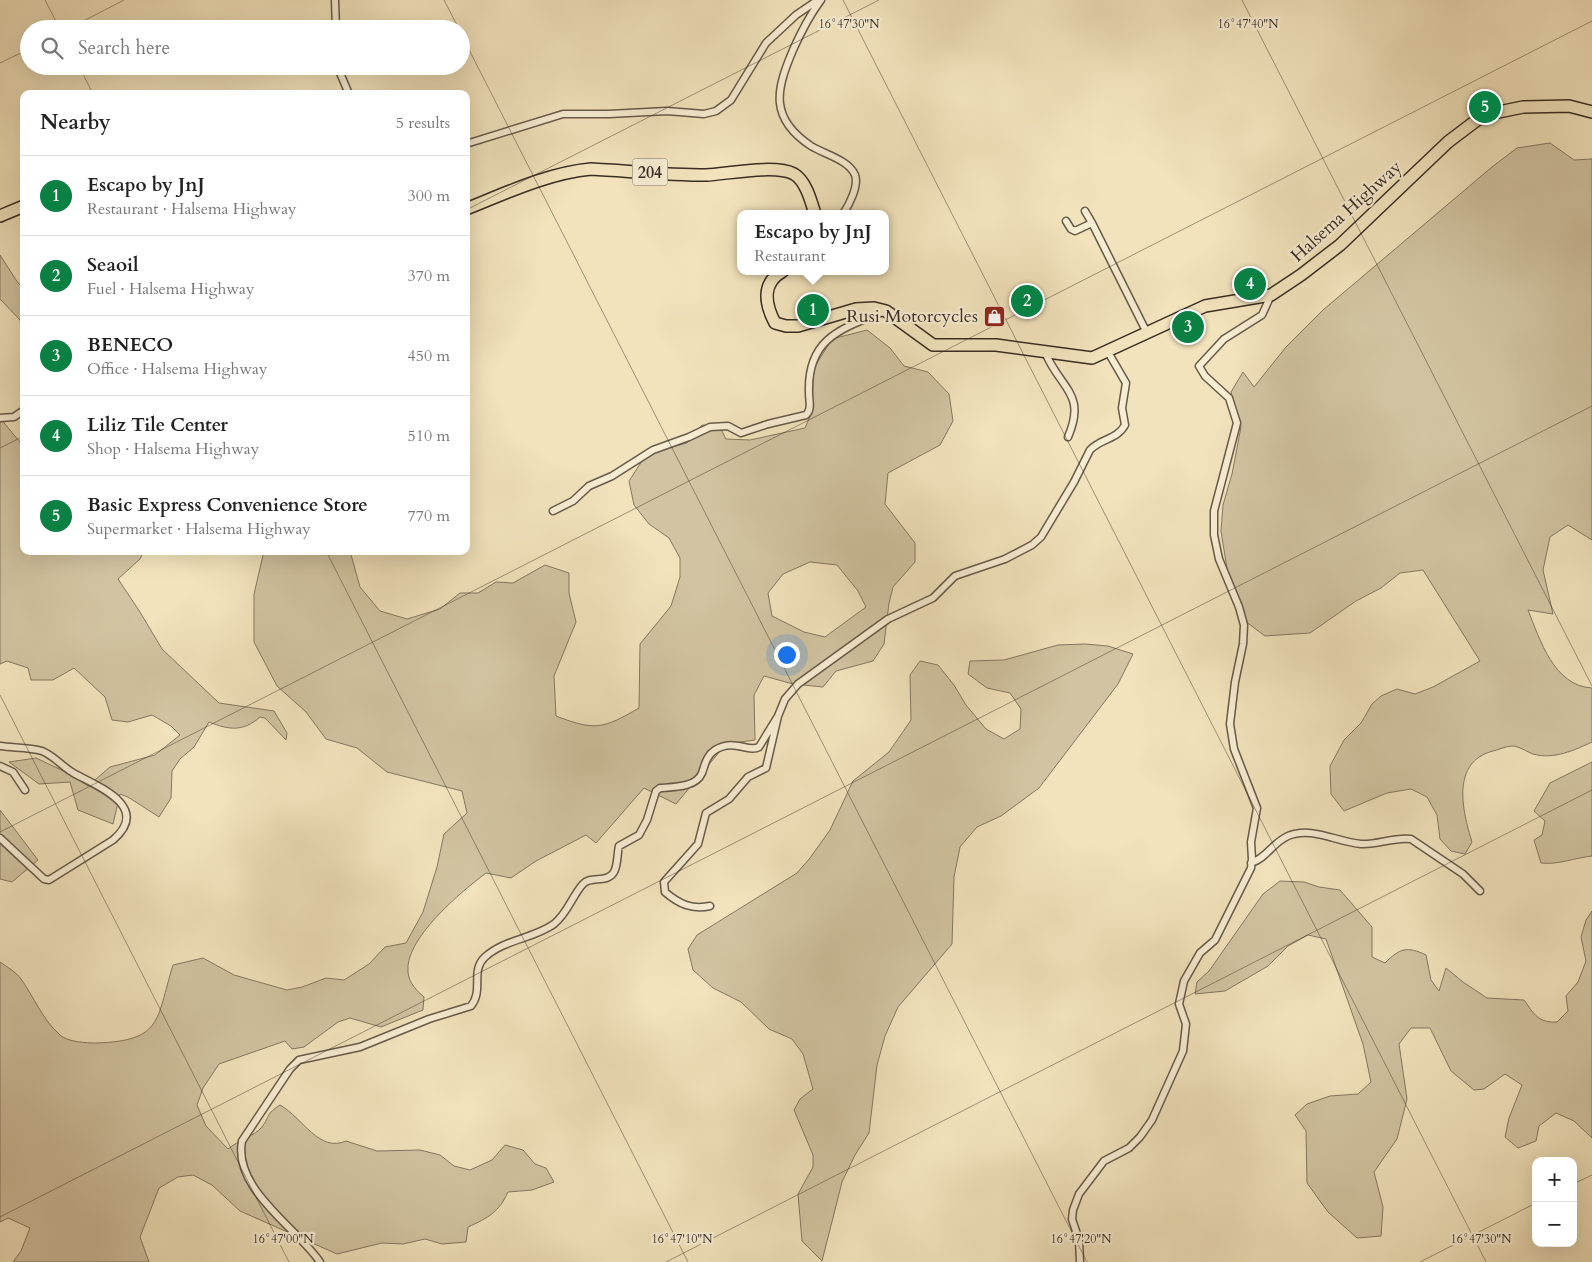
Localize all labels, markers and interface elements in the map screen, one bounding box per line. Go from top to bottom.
text: 16°47'30"N [819,16,880,32]
text: 16°47'40"N [1218,16,1279,32]
search box [20,20,470,75]
icon: search [38,34,66,62]
text: Search here [78,35,170,61]
pin: 5 [1469,88,1501,126]
text: Nearby [40,108,111,137]
text: 5 results [396,112,450,134]
street label: Halsema Highway [1285,155,1408,268]
road number: 204 [632,158,668,186]
text: Escapo by JnJ [87,172,205,198]
text: 1 [52,185,60,207]
text: 300 m [408,185,450,207]
text: Restaurant · Halsema Highway [87,198,297,220]
popup [737,210,889,275]
text: Escapo by JnJ [754,219,872,245]
text: Restaurant [754,245,825,267]
text: Seaoil [87,252,139,278]
text: 2 [52,265,60,287]
text: 370 m [408,265,450,287]
pin: 4 [1234,265,1266,303]
text: Fuel · Halsema Highway [87,278,254,300]
pin: 2 [1011,282,1043,320]
pin: 1 [797,291,829,329]
place label: Rusi Motorcycles [846,304,978,329]
shop icon: Rusi Motorcycles [982,304,1006,328]
pin: 3 [1172,308,1204,346]
text: BENECO [87,332,173,358]
text: 3 [52,345,60,367]
text: 450 m [408,345,450,367]
text: Office · Halsema Highway [87,358,267,380]
text: Liliz Tile Center [87,412,228,438]
text: 4 [52,425,60,447]
text: 510 m [408,425,450,447]
text: Shop · Halsema Highway [87,438,259,460]
text: Basic Express Convenience Store [87,492,368,518]
text: 5 [52,505,60,527]
text: 770 m [408,505,450,527]
text: Supermarket · Halsema Highway [87,518,311,540]
your location [774,642,800,668]
map controls [1532,1157,1577,1247]
button: + [1532,1157,1577,1202]
button: − [1532,1202,1577,1247]
text: 16°47'00"N [253,1231,314,1247]
text: 16°47'10"N [652,1231,713,1247]
text: 16°47'20"N [1051,1231,1112,1247]
text: 16°47'30"N [1451,1231,1512,1247]

